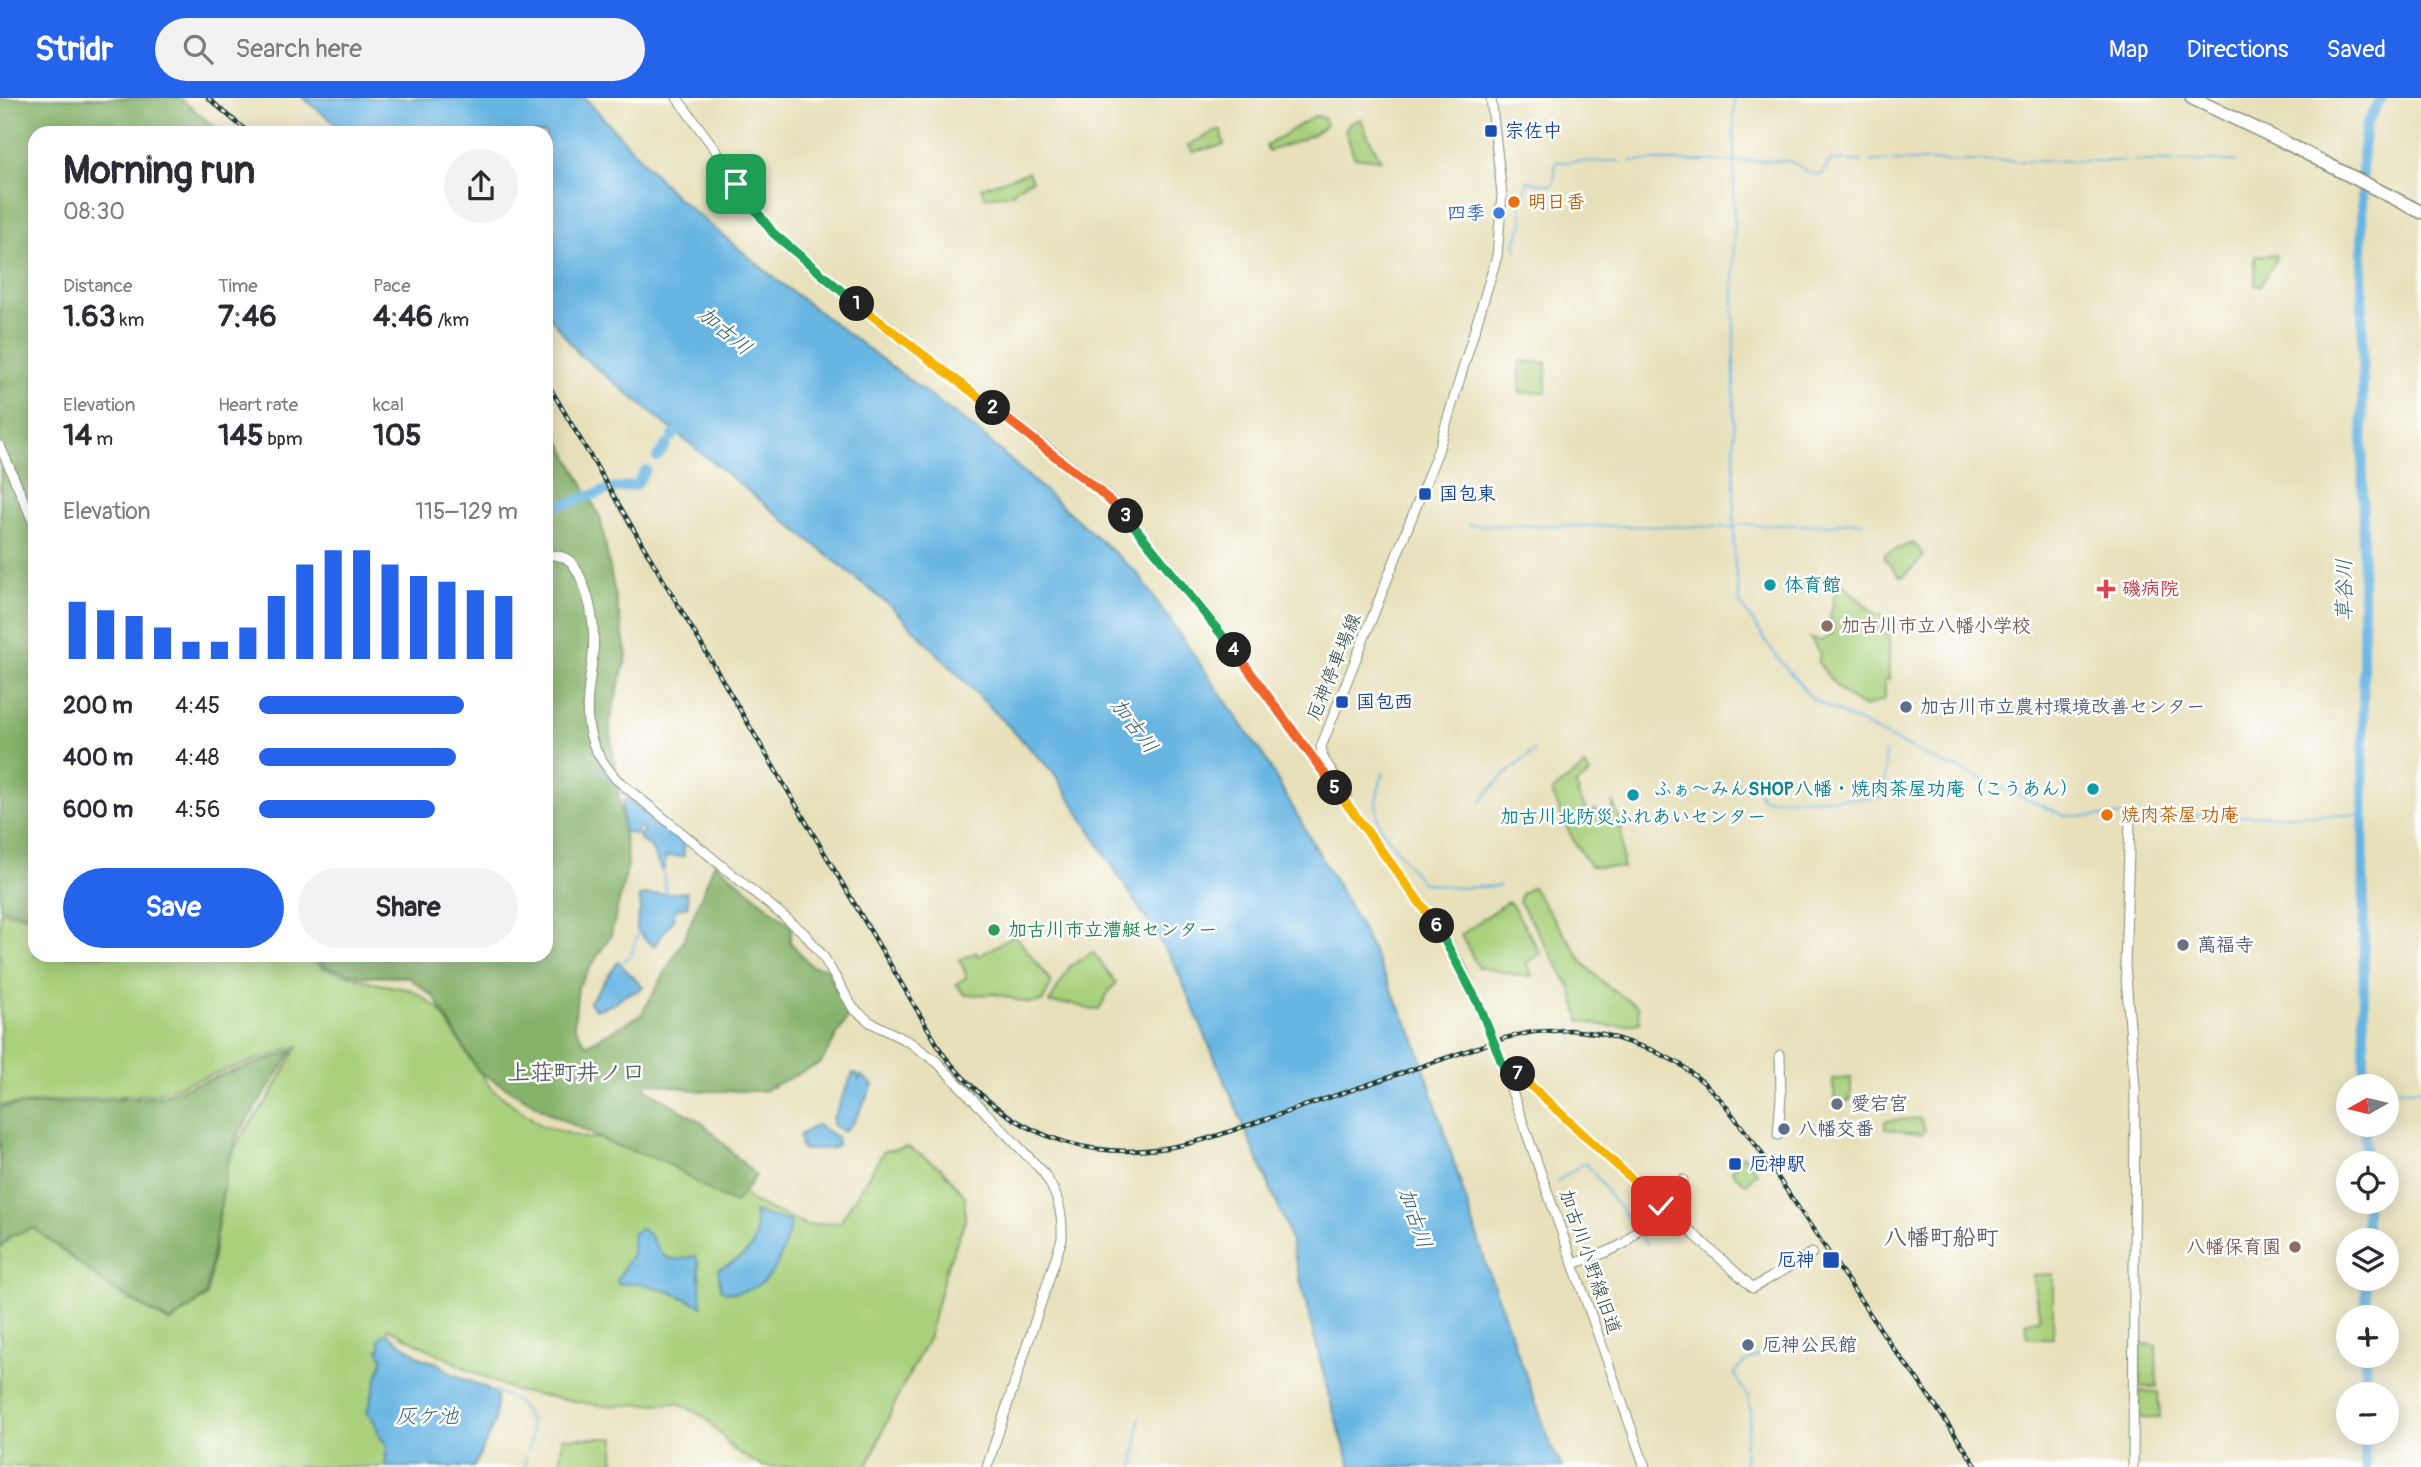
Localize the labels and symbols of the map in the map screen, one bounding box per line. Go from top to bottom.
place label: 宗佐中 [1505,119,1562,143]
marker: 宗佐中 [1483,123,1499,139]
pin [706,154,766,214]
place label: 明日香 [1528,190,1585,214]
marker: 明日香 [1506,194,1522,210]
place label: 四季 [1447,201,1485,225]
marker: 四季 [1491,205,1507,221]
pin: 1 [840,286,874,322]
water label: 加古川 [692,300,758,362]
pin: 2 [976,390,1010,426]
place label: 国包東 [1439,482,1496,506]
marker: 国包東 [1417,486,1433,502]
pin: 3 [1108,498,1144,534]
water label: 草谷川 [2331,559,2358,622]
place label: 体育館 [1784,573,1841,597]
marker: 体育館 [1762,577,1778,593]
place label: 磯病院 [2122,577,2179,601]
marker: 磯病院 [2096,579,2116,599]
street label: 厄神停車場線 [1302,610,1366,724]
place label: 加古川市立八幡小学校 [1841,614,2031,638]
marker: 加古川市立八幡小学校 [1819,618,1835,634]
pin: 4 [1216,632,1252,668]
place label: 国包西 [1356,690,1413,714]
water label: 加古川 [1104,693,1164,759]
marker: 国包西 [1334,694,1350,710]
place label: 加古川市立農村環境改善センター [1920,695,2205,719]
marker: 加古川市立農村環境改善センター [1898,699,1914,715]
pin: 5 [1318,770,1352,806]
place label: ふぁ～みんSHOP八幡・焼肉茶屋功庵（こうあん） [1653,777,2079,801]
marker: ふぁ～みんSHOP八幡・焼肉茶屋功庵（こうあん） [2085,781,2101,797]
marker: 加古川北防災ふれあいセンター [1625,787,1641,803]
place label: 焼肉茶屋 功庵 [2121,803,2239,827]
place label: 加古川北防災ふれあいセンター [1500,805,1766,829]
marker: 焼肉茶屋 功庵 [2099,807,2115,823]
pin: 6 [1420,908,1454,944]
place label: 加古川市立漕艇センター [1008,918,1217,942]
marker: 加古川市立漕艇センター [986,922,1002,938]
place label: 萬福寺 [2197,933,2254,957]
marker: 萬福寺 [2175,937,2191,953]
pin: 7 [1500,1056,1536,1091]
district label: 上荘町井ノ口 [507,1058,645,1087]
north arrow [2336,1074,2399,1138]
place label: 愛宕宮 [1851,1092,1908,1116]
marker: 愛宕宮 [1829,1096,1845,1112]
place label: 八幡交番 [1798,1117,1874,1141]
marker: 八幡交番 [1776,1121,1792,1137]
place label: 厄神駅 [1749,1152,1806,1176]
marker: 厄神駅 [1727,1156,1743,1172]
pin [1631,1176,1691,1236]
water label: 加古川 [1392,1184,1438,1252]
street label: 加古川小野線旧道 [1554,1186,1626,1338]
district label: 八幡町船町 [1884,1223,1999,1252]
place label: 八幡保育園 [2186,1235,2281,1259]
marker: 八幡保育園 [2287,1239,2303,1255]
place label: 厄神 [1777,1248,1815,1272]
marker: 厄神 [1821,1250,1841,1270]
place label: 厄神公民館 [1762,1333,1857,1357]
marker: 厄神公民館 [1740,1337,1756,1353]
water label: 灰ケ池 [396,1403,459,1430]

